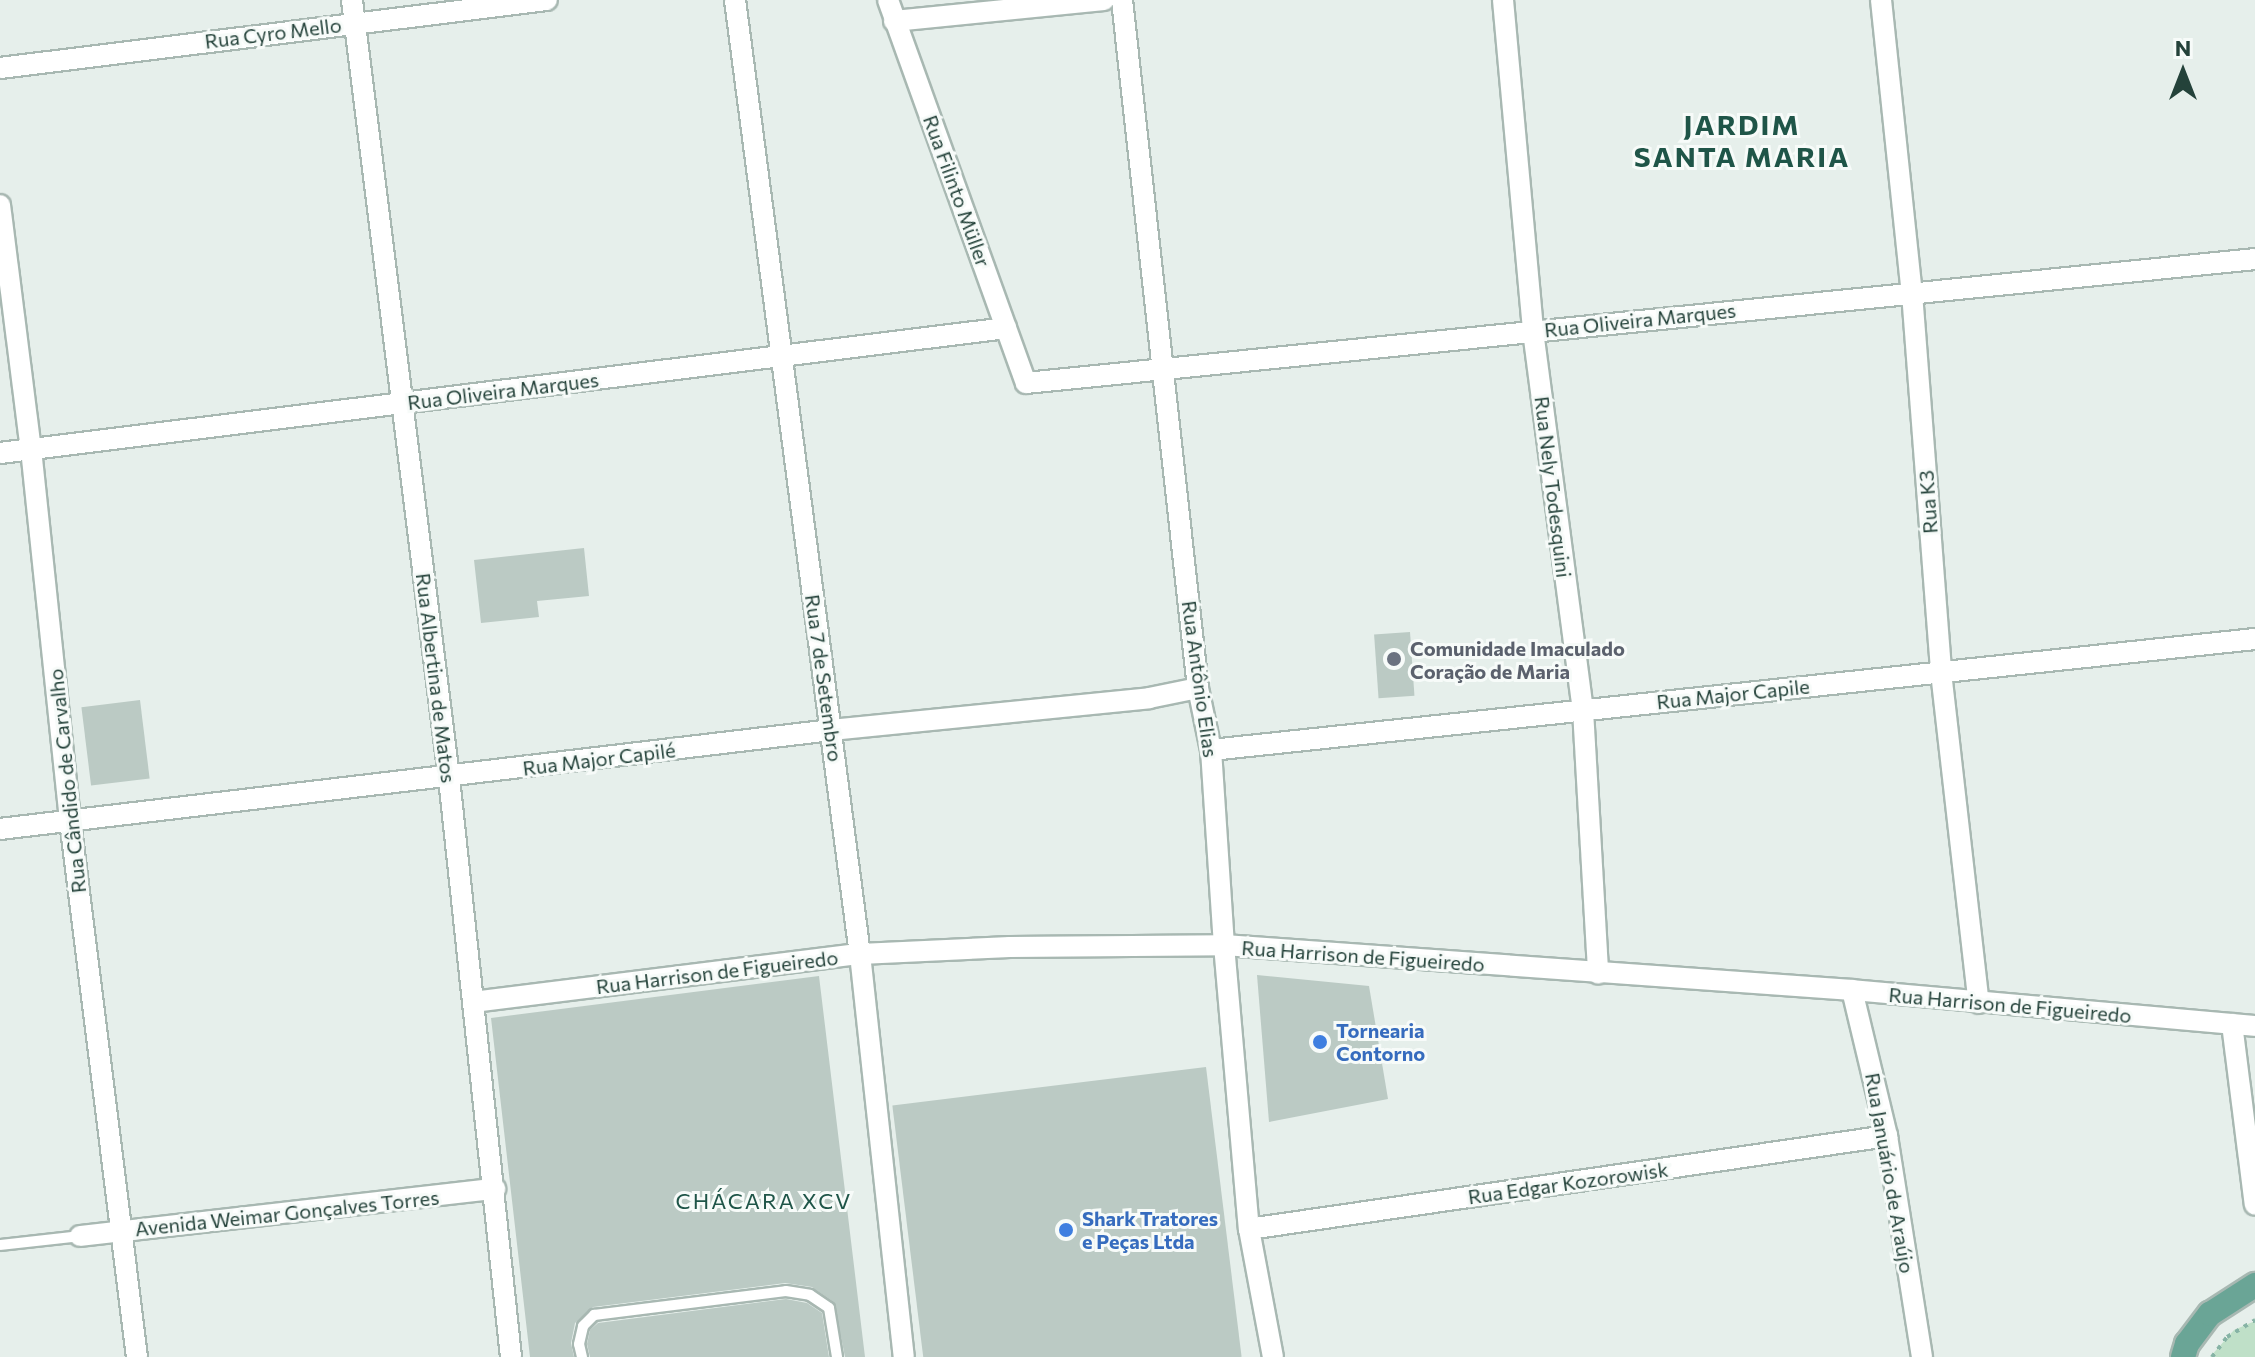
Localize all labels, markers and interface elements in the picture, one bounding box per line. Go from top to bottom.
street label: Rua Cyro Mello [203,13,343,53]
north arrow [2143,32,2223,112]
text: N [2175,34,2191,61]
district label: JARDIM SANTA MARIA [1634,107,1850,173]
street label: Rua Filinto Müller [918,112,996,270]
street label: Rua Oliveira Marques [1543,298,1737,342]
street label: Rua Oliveira Marques [406,367,600,415]
street label: Rua Nely Todesquini [1530,395,1576,579]
street label: Rua K3 [1914,469,1942,535]
street label: Rua Albertina de Matos [411,572,461,784]
street label: Rua 7 de Setembro [800,593,848,763]
street label: Rua Antônio Elias [1177,599,1223,759]
place label: Comunidade Imaculado Coração de Maria [1410,636,1625,683]
marker: Comunidade Imaculado Coração de Maria [1385,650,1403,668]
street label: Rua Cândido de Carvalho [43,668,91,894]
street label: Rua Major Capile [1655,674,1811,714]
street label: Rua Major Capilé [521,738,677,780]
street label: Rua Harrison de Figueiredo [1241,936,1485,976]
street label: Rua Harrison de Figueiredo [595,945,839,999]
street label: Rua Harrison de Figueiredo [1888,982,2132,1028]
place label: Tornearia Contorno [1336,1018,1425,1065]
marker: Tornearia Contorno [1311,1033,1329,1051]
street label: Rua Januário de Araújo [1861,1071,1919,1275]
street label: Rua Edgar Kozorowisk [1466,1157,1670,1209]
street label: Avenida Weimar Gonçalves Torres [134,1185,440,1241]
district label: CHÁCARA XCV [676,1188,852,1214]
place label: Shark Tratores e Peças Ltda [1082,1206,1218,1253]
marker: Shark Tratores e Peças Ltda [1057,1221,1075,1239]

